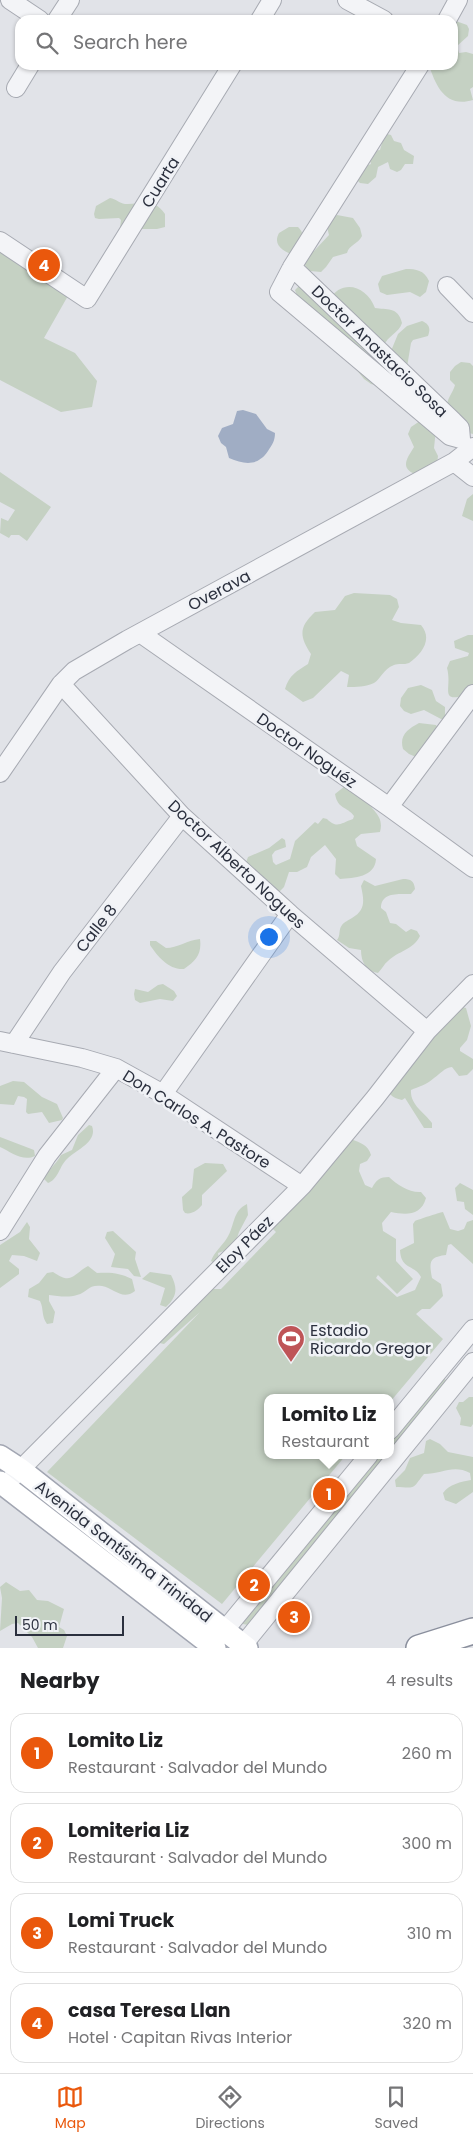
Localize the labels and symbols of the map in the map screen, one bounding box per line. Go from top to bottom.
street label: Cuarta [136,152,185,212]
pin: 4 [28,246,60,284]
street label: Doctor Anastacio Sosa [306,280,453,423]
street label: Overava [184,564,255,617]
street label: Doctor Noguéz [252,707,361,793]
street label: Doctor Alberto Nogues [163,795,310,934]
street label: Calle 8 [70,899,122,957]
your location [256,924,282,950]
street label: Don Carlos A. Pastore [118,1064,275,1174]
street label: Eloy Páez [210,1210,278,1278]
place label: Estadio Ricardo Gregor [310,1319,431,1360]
sports icon: Estadio Ricardo Gregor [276,1324,306,1363]
street label: Avenida Santísima Trinidad [30,1475,217,1628]
pin: 1 [313,1475,345,1513]
pin: 2 [238,1566,270,1604]
pin: 3 [278,1598,310,1636]
scale bar [15,1613,124,1636]

